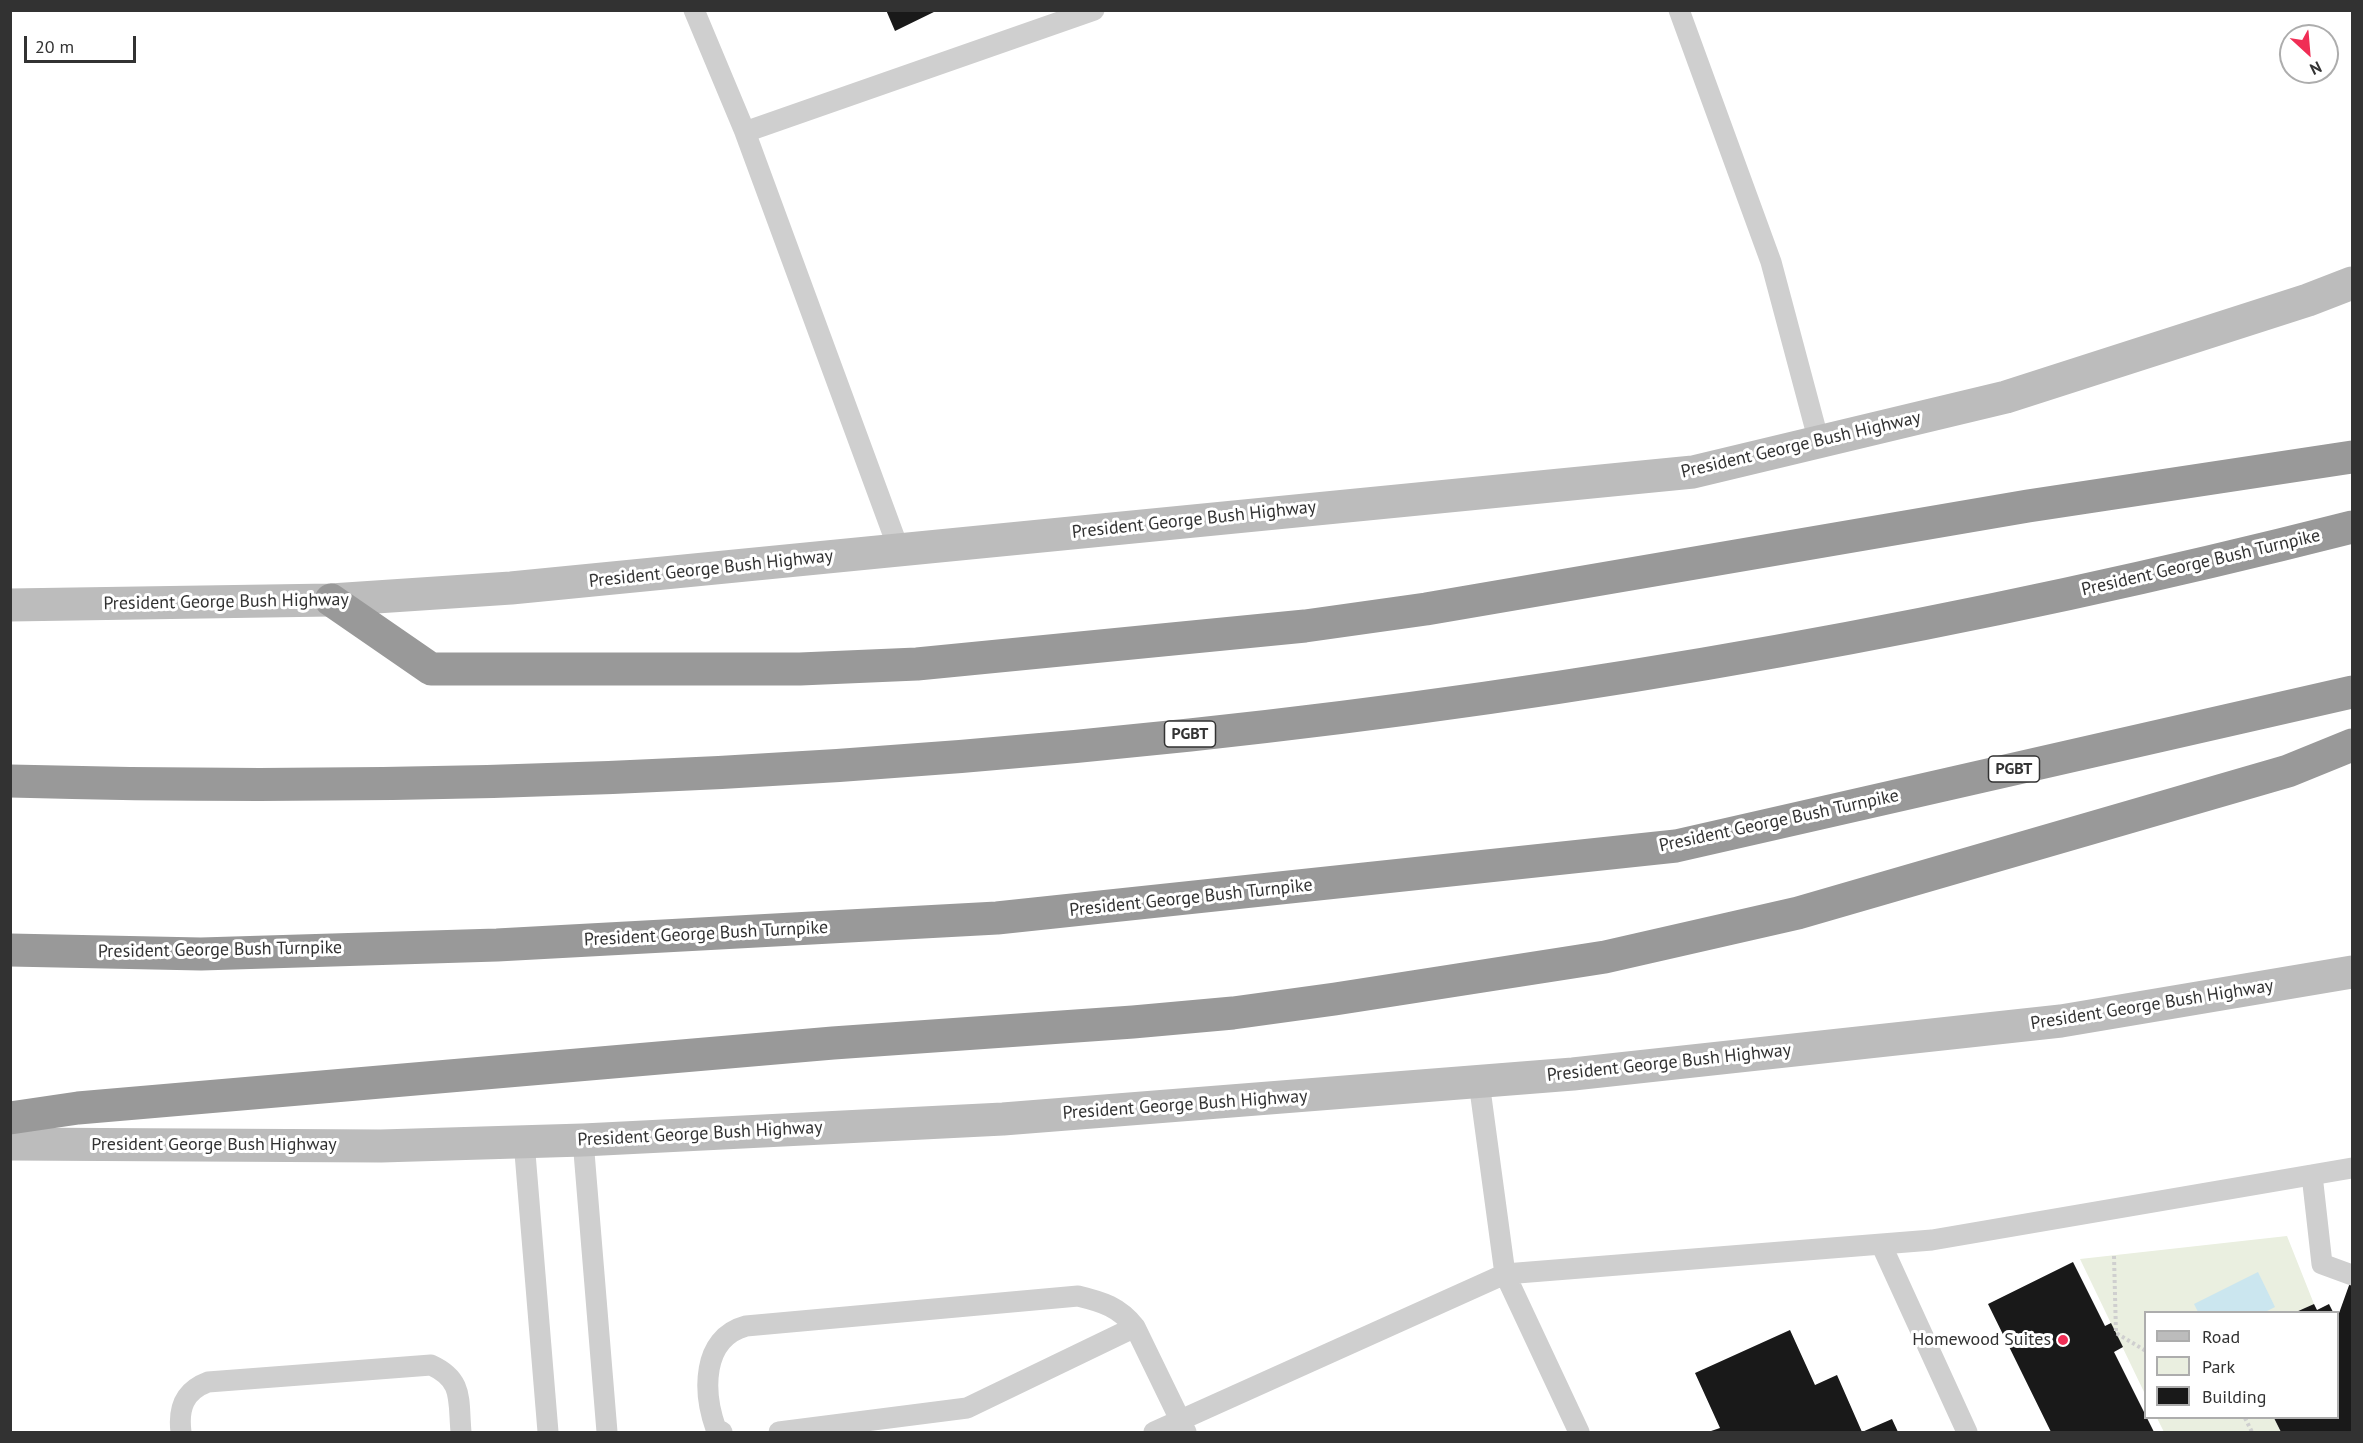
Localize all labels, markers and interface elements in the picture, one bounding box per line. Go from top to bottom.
scale bar [27,24,140,62]
north arrow [2279,24,2339,84]
text: 20 m [35,35,74,58]
text: N [2307,57,2325,80]
street label: President George Bush Highway [1679,407,1923,483]
street label: President George Bush Highway [1071,496,1317,544]
street label: President George Bush Turnpike [2080,525,2322,601]
street label: President George Bush Highway [588,545,834,593]
street label: President George Bush Highway [103,589,349,615]
road number: PGBT [1164,721,1216,747]
road number: PGBT [1988,756,2040,782]
street label: President George Bush Turnpike [1657,785,1901,857]
street label: President George Bush Turnpike [1068,874,1314,922]
street label: President George Bush Turnpike [583,917,829,951]
street label: President George Bush Turnpike [98,937,342,963]
street label: President George Bush Highway [2029,975,2275,1035]
street label: President George Bush Highway [1546,1039,1792,1087]
street label: President George Bush Highway [1062,1086,1308,1124]
street label: President George Bush Highway [577,1117,823,1151]
street label: President George Bush Highway [91,1134,337,1156]
legend [2144,1311,2339,1419]
text: Road [2202,1325,2240,1348]
place label: Homewood Suites [1912,1329,2051,1351]
marker: Homewood Suites [2056,1333,2070,1347]
text: Park [2202,1355,2235,1378]
text: Building [2202,1385,2266,1408]

